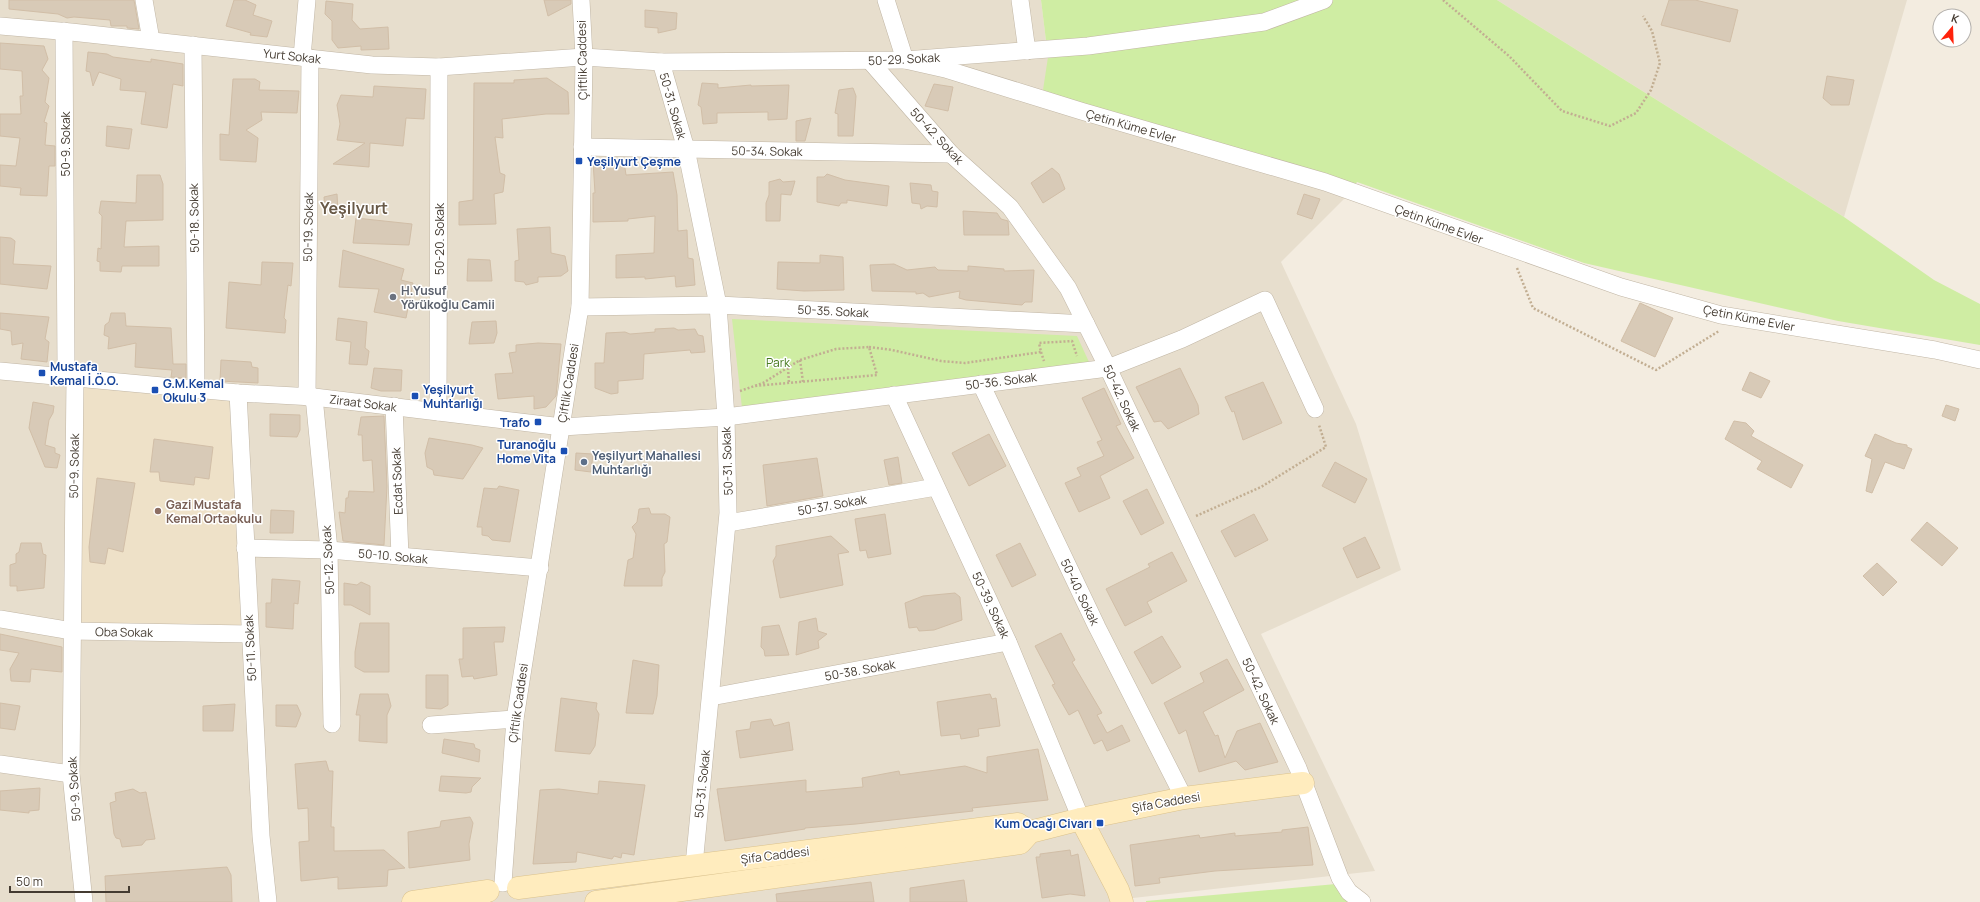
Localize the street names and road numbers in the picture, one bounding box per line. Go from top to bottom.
street label: Çiftlik Caddesi [573,20,591,100]
street label: Yurt Sokak [262,45,323,68]
street label: 50-29. Sokak [868,49,941,69]
street label: 50-31. Sokak [655,71,691,142]
street label: 50-42. Sokak [906,104,968,169]
street label: Çetin Küme Evler [1084,105,1179,147]
street label: 50-9. Sokak [57,110,74,177]
street label: 50-34. Sokak [731,142,804,160]
street label: 50-18. Sokak [185,182,203,253]
street label: 50-19. Sokak [299,191,317,262]
street label: Çetin Küme Evler [1392,200,1486,248]
street label: 50-20. Sokak [431,202,448,275]
street label: 50-35. Sokak [797,301,870,321]
street label: Çetin Küme Evler [1702,301,1797,335]
street label: Çiftlik Caddesi [553,342,583,424]
street label: 50-42. Sokak [1099,362,1145,435]
street label: 50-36. Sokak [964,368,1039,394]
street label: Ziraat Sokak [328,390,399,416]
street label: 50-31. Sokak [717,425,737,496]
street label: 50-9. Sokak [65,432,83,499]
street label: Ecdat Sokak [387,446,407,515]
street label: 50-37. Sokak [796,490,869,519]
street label: 50-12. Sokak [318,524,338,595]
street label: 50-10. Sokak [357,544,430,568]
street label: 50-40. Sokak [1057,556,1104,629]
street label: 50-39. Sokak [968,569,1014,642]
street label: 50-11. Sokak [240,613,260,682]
street label: Oba Sokak [95,623,154,641]
street label: 50-38. Sokak [823,655,898,685]
street label: 50-42. Sokak [1238,655,1284,728]
street label: Çiftlik Caddesi [504,662,532,744]
street label: 50-31. Sokak [690,748,714,819]
street label: 50-9. Sokak [63,755,85,822]
street label: Şifa Caddesi [1131,788,1201,816]
street label: Şifa Caddesi [740,842,810,868]

